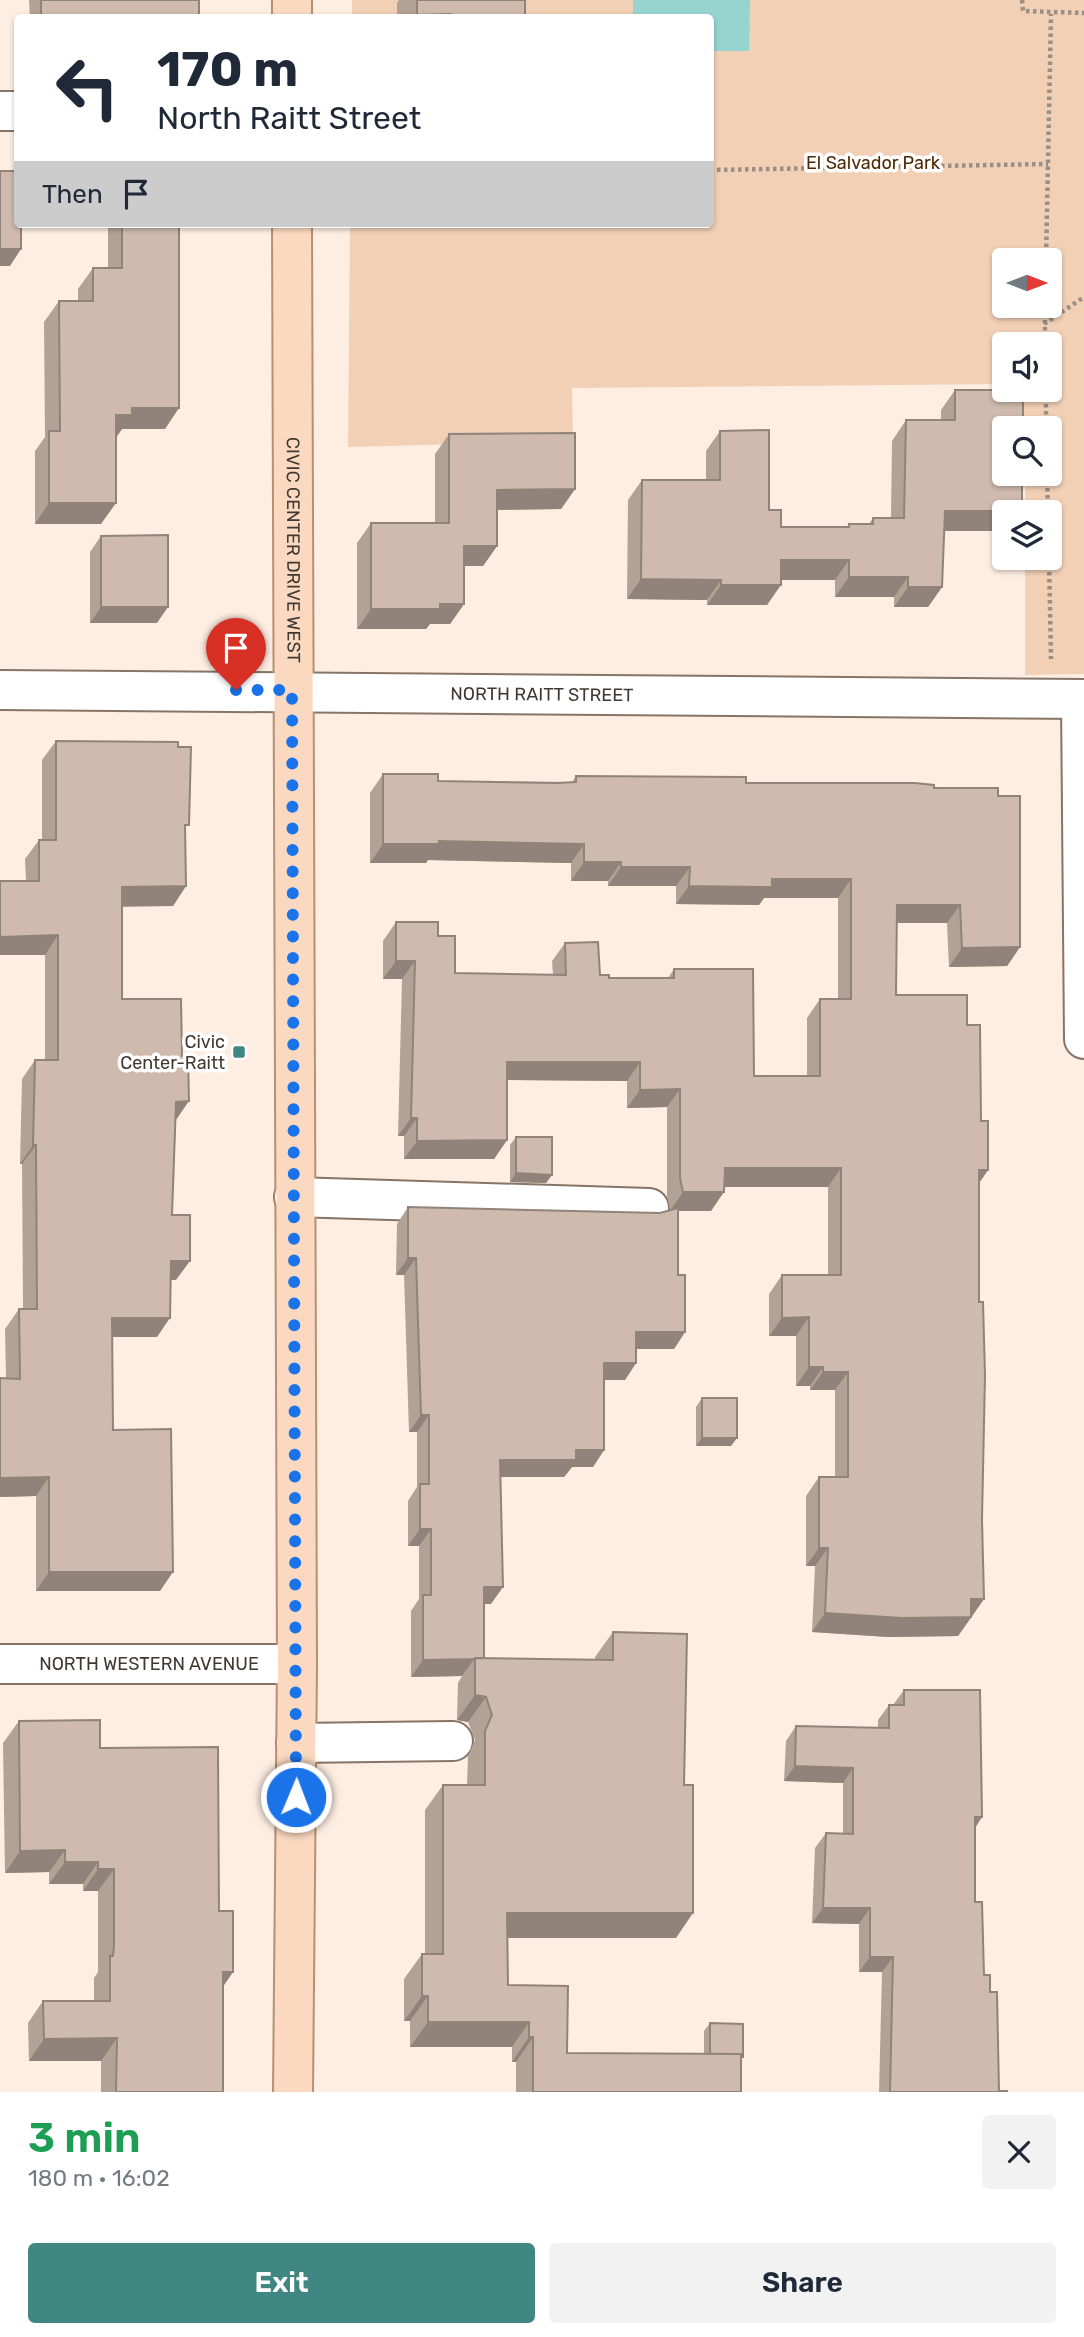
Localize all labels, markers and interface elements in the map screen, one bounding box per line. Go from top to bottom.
text: 170 m [157,40,298,98]
icon: left [42,42,133,133]
text: North Raitt Street [157,99,421,137]
park label: El Salvador Park [806,152,941,174]
icon: arrive [117,175,155,213]
text: Then [42,179,103,210]
north arrow [992,248,1062,318]
map controls [992,248,1062,570]
button: sound [992,332,1062,402]
button: search [992,416,1062,486]
street label: CIVIC CENTER DRIVE WEST [282,437,305,663]
button: layers [992,500,1062,570]
pin [206,618,266,690]
icon: arrive [217,629,255,667]
street label: NORTH RAITT STREET [450,683,634,706]
place label: Civic Center-Raitt [120,1031,225,1074]
marker: Civic Center-Raitt [231,1044,247,1060]
street label: NORTH WESTERN AVENUE [39,1653,259,1675]
position arrow [259,1760,333,1834]
text: 3 min [28,2113,141,2163]
button: close [982,2115,1056,2189]
text: 180 m · 16:02 [28,2164,170,2192]
button: Exit [28,2243,535,2323]
button: Share [549,2243,1056,2323]

